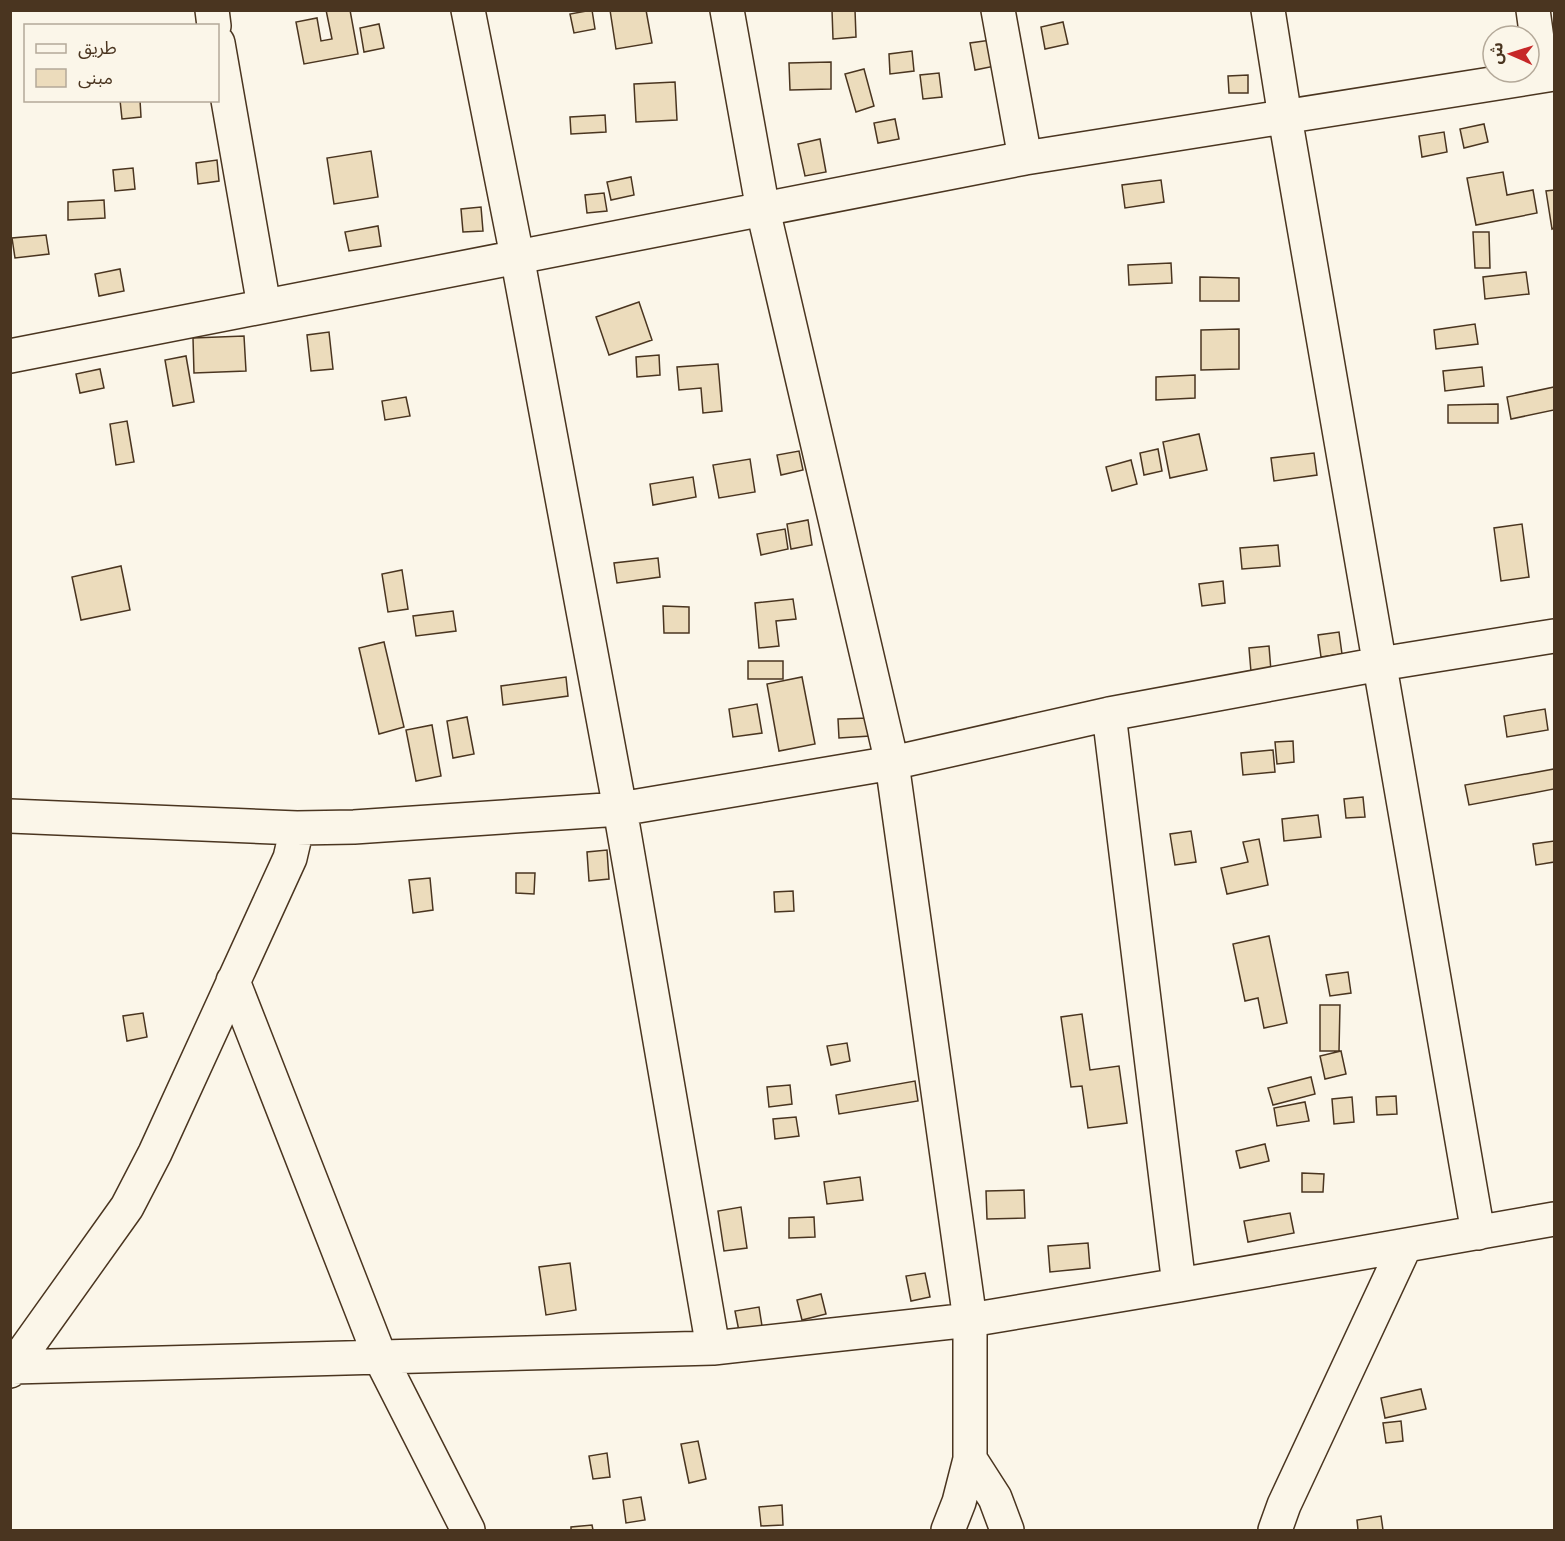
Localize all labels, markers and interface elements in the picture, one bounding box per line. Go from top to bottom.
legend [24,24,219,102]
north arrow [1481,24,1541,84]
text: طريق [78,35,117,61]
text: ش [1484,42,1509,65]
text: مبنى [78,65,113,91]

